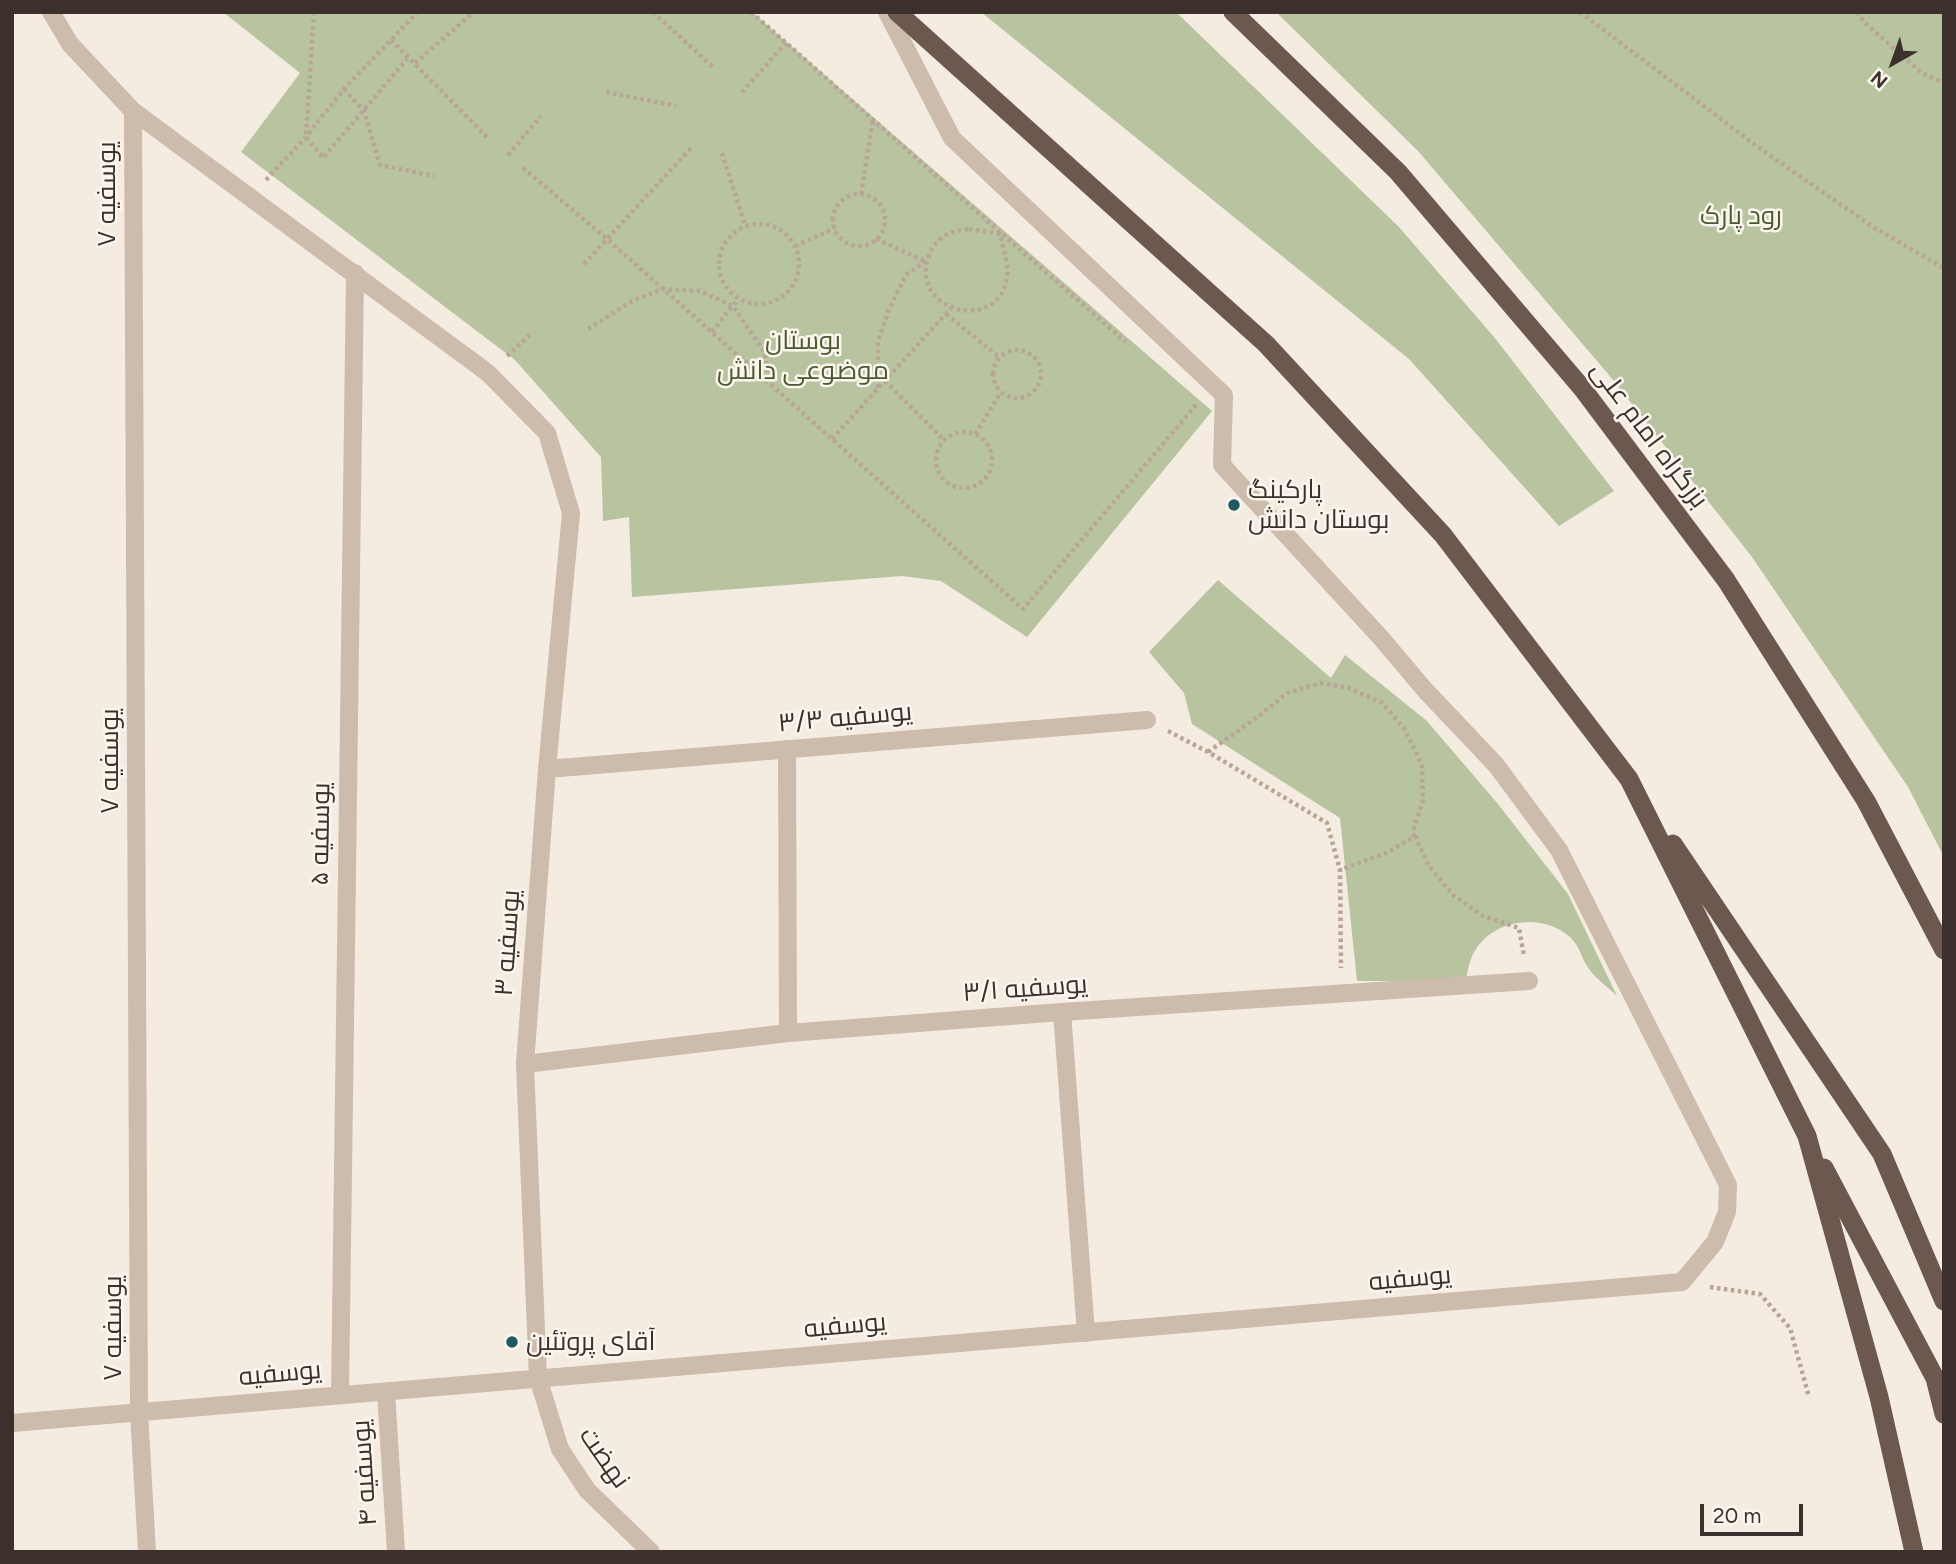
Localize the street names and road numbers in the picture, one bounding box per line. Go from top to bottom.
street label: یوسفیه ۷ [91,141,123,247]
street label: بزرگراه امام علی [1584,355,1714,515]
street label: یوسفیه ۳/۳ [777,697,913,739]
street label: یوسفیه ۷ [94,708,126,814]
street label: یوسفیه ۵ [305,782,337,886]
street label: یوسفیه ۳ [489,889,527,997]
street label: یوسفیه ۳/۱ [962,969,1088,1009]
street label: یوسفیه [1367,1260,1453,1298]
street label: یوسفیه ۷ [97,1275,129,1381]
street label: یوسفیه [802,1307,888,1345]
street label: یوسفیه [237,1355,323,1393]
street label: یوسفیه ۴ [346,1419,384,1527]
street label: نهضت [572,1421,636,1495]

